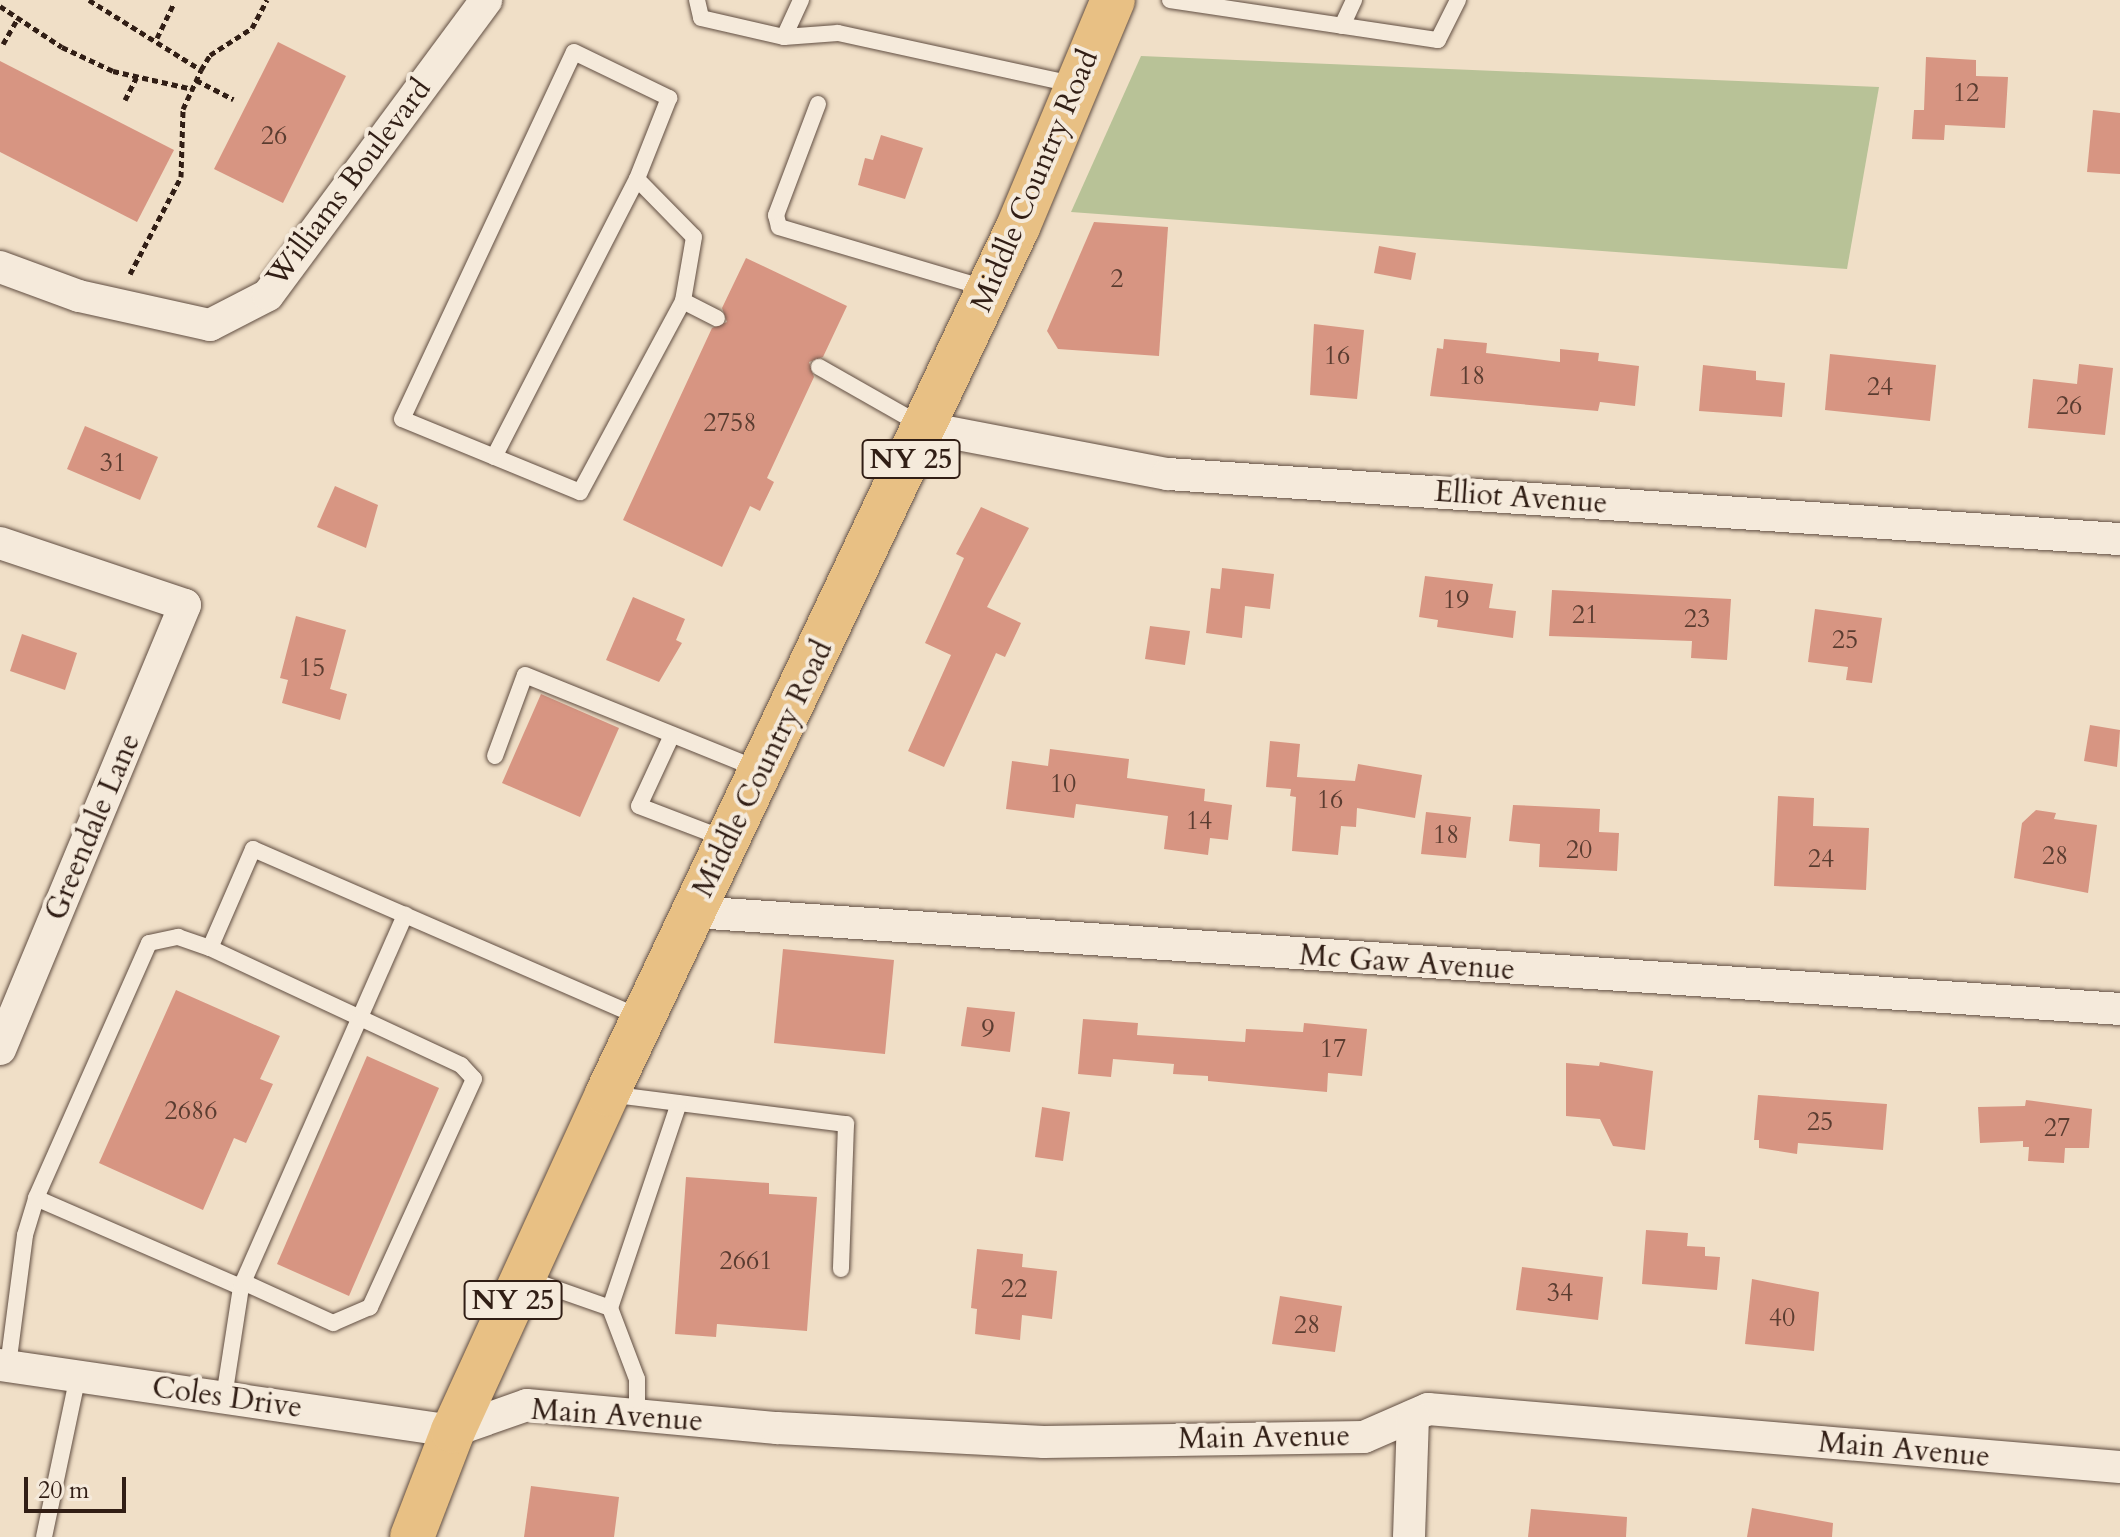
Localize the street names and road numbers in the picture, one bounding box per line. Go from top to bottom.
street label: Middle Country Road [964,45,1106,317]
street label: Williams Boulevard [259,72,439,294]
road number: NY 25 [861,435,961,483]
street label: Elliot Avenue [1433,474,1609,522]
street label: Middle Country Road [685,635,841,903]
street label: Greendale Lane [38,728,148,926]
street label: Mc Gaw Avenue [1298,938,1516,988]
road number: NY 25 [463,1276,563,1324]
street label: Coles Drive [150,1370,304,1426]
street label: Main Avenue [530,1392,704,1440]
street label: Main Avenue [1178,1419,1350,1457]
street label: Main Avenue [1817,1425,1991,1475]

